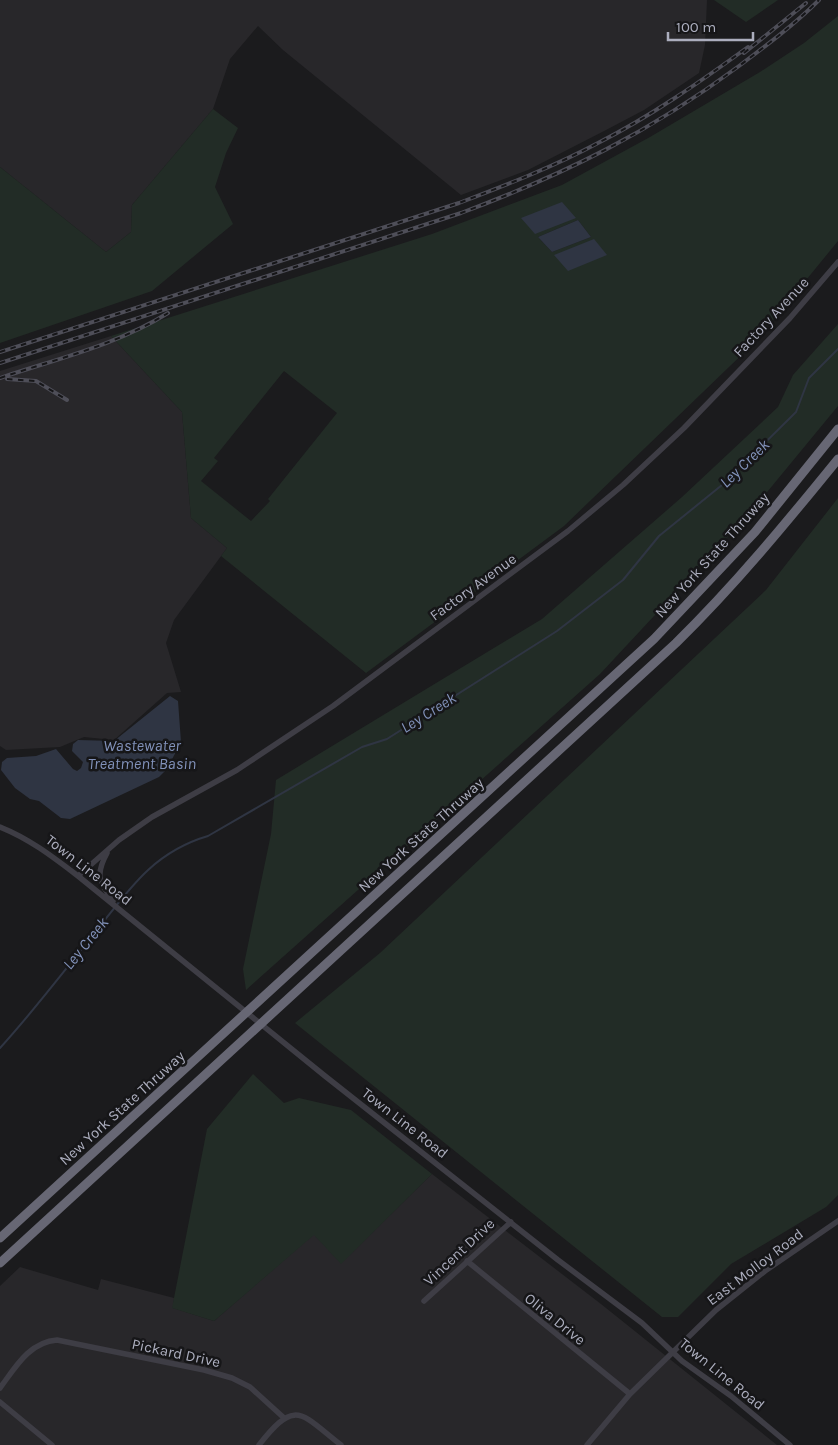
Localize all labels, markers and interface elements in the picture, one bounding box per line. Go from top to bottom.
scale bar [668,10,753,42]
text: 100 m [676,18,716,36]
street label: Factory Avenue [729,273,813,361]
water label: Ley Creek [716,434,774,492]
street label: New York State Thruway [651,489,773,621]
street label: Factory Avenue [426,550,520,624]
water label: Ley Creek [397,688,460,737]
water label: Wastewater Treatment Basin [88,736,196,773]
street label: New York State Thruway [355,774,487,896]
street label: Town Line Road [42,831,136,909]
water label: Ley Creek [59,913,113,973]
street label: New York State Thruway [56,1047,188,1169]
street label: Town Line Road [358,1084,452,1162]
street label: Vincent Drive [420,1214,498,1290]
street label: East Molloy Road [703,1225,807,1309]
street label: Oliva Drive [521,1289,589,1349]
street label: Town Line Road [676,1334,768,1414]
street label: Pickard Drive [130,1335,222,1371]

